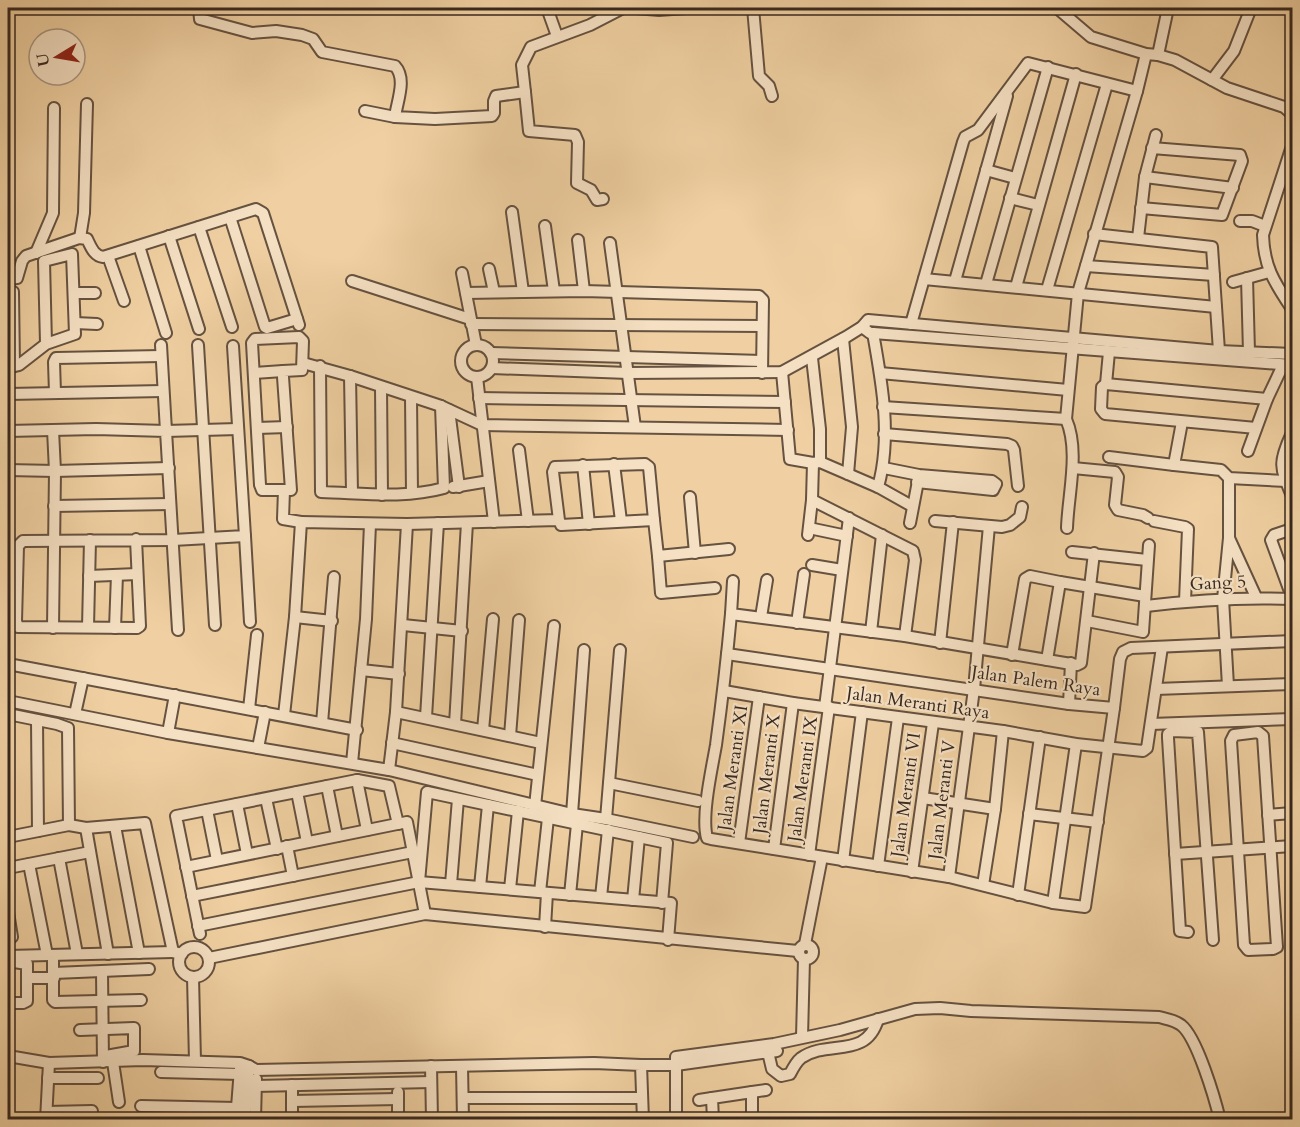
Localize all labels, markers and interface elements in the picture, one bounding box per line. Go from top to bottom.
north arrow [27,27,87,87]
text: U [31,51,55,68]
street label: Gang 5 [1189,569,1247,597]
street label: Jalan Palem Raya [967,659,1102,702]
street label: Jalan Meranti Raya [842,680,991,725]
street label: Jalan Meranti XI [711,703,754,836]
street label: Jalan Meranti X [747,712,787,838]
street label: Jalan Meranti IX [781,714,824,847]
street label: Jalan Meranti VI [884,731,927,862]
street label: Jalan Meranti V [922,738,962,864]

